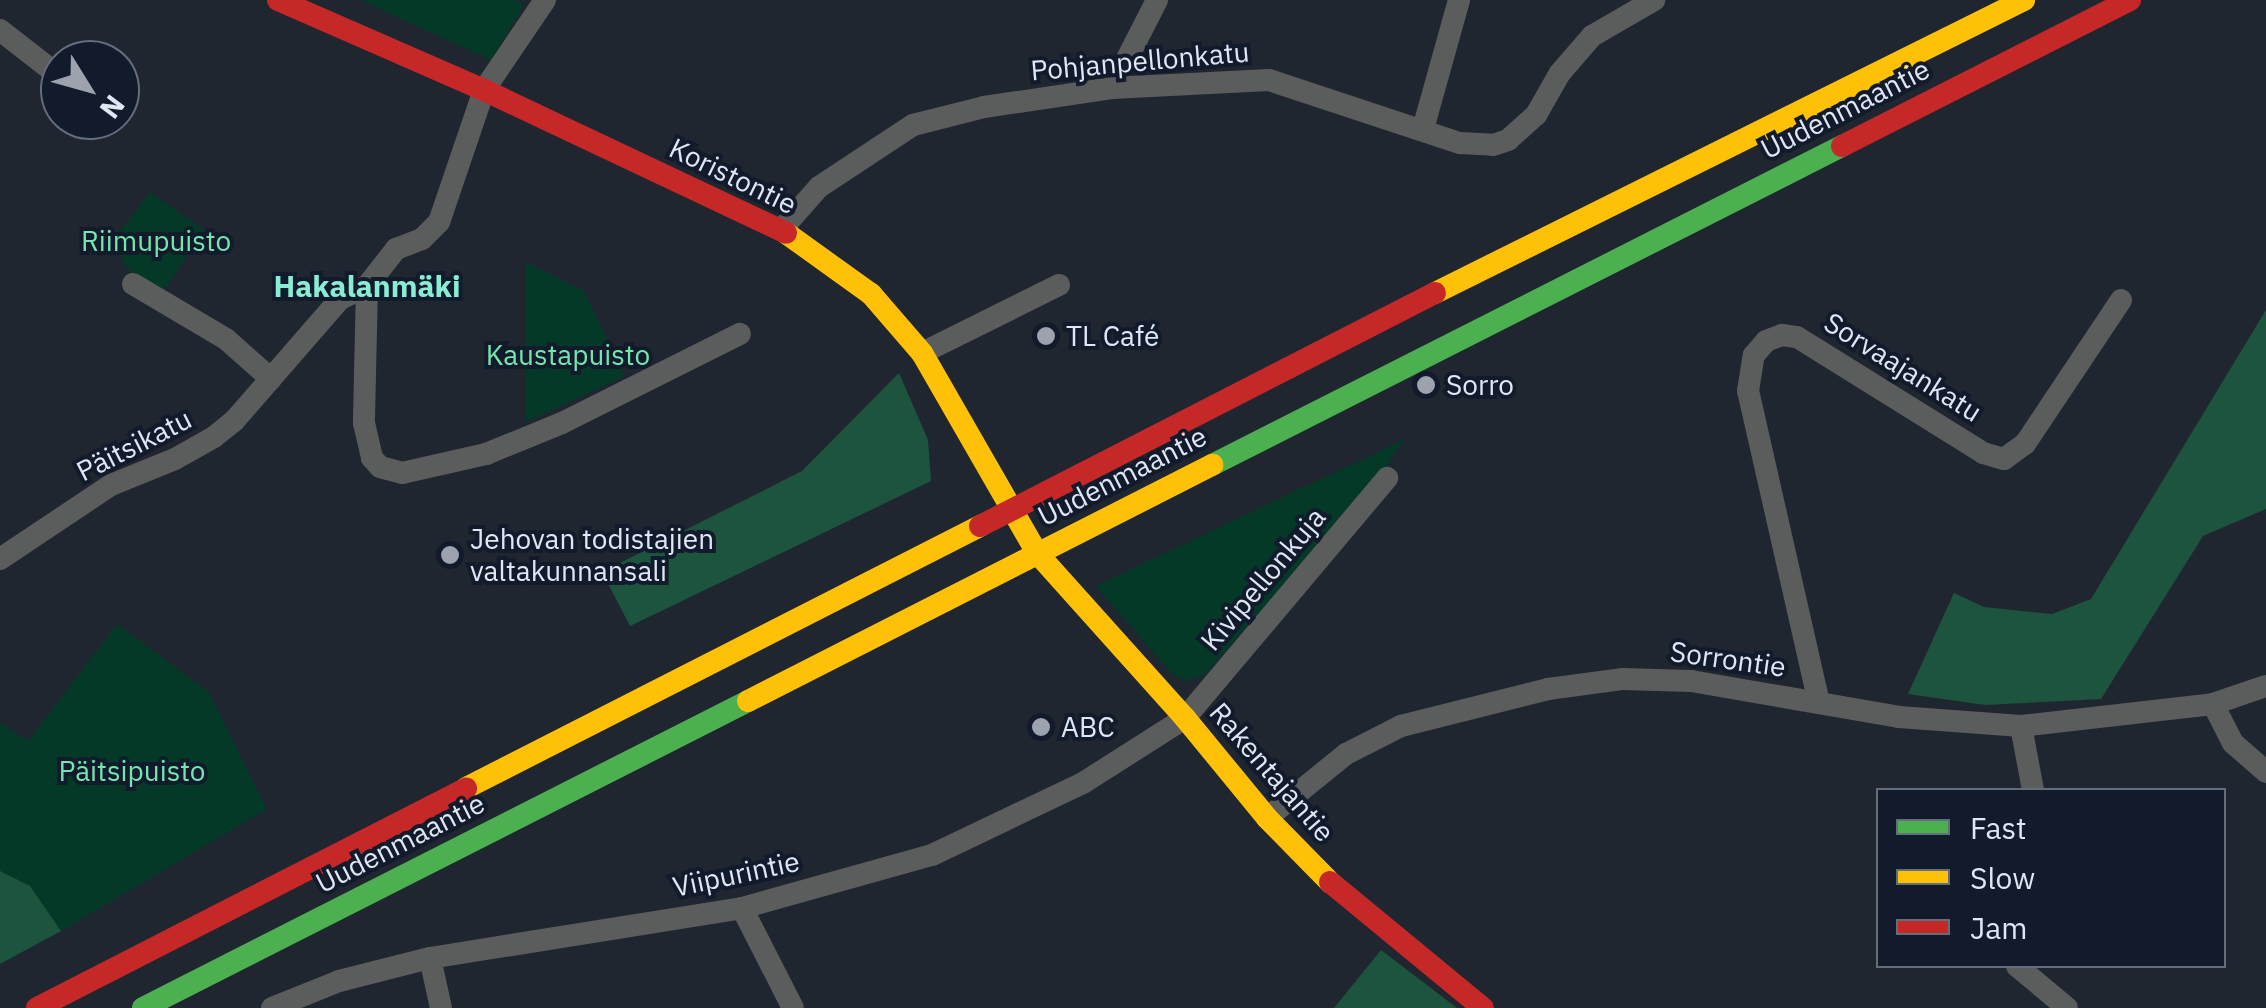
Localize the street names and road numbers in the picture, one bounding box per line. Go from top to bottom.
street label: Pohjanpellonkatu [1029,35,1251,87]
street label: Uudenmaantie [1755,52,1935,166]
street label: Koristontie [664,131,802,221]
street label: Sorvaajankatu [1818,305,1988,429]
street label: Päitsikatu [71,402,197,488]
street label: Uudenmaantie [1032,419,1212,533]
street label: Kivipellonkuja [1194,501,1332,657]
street label: Sorrontie [1668,634,1788,684]
street label: Rakentajantie [1203,696,1341,848]
street label: Uudenmaantie [310,786,490,900]
street label: Viipurintie [670,844,802,904]

